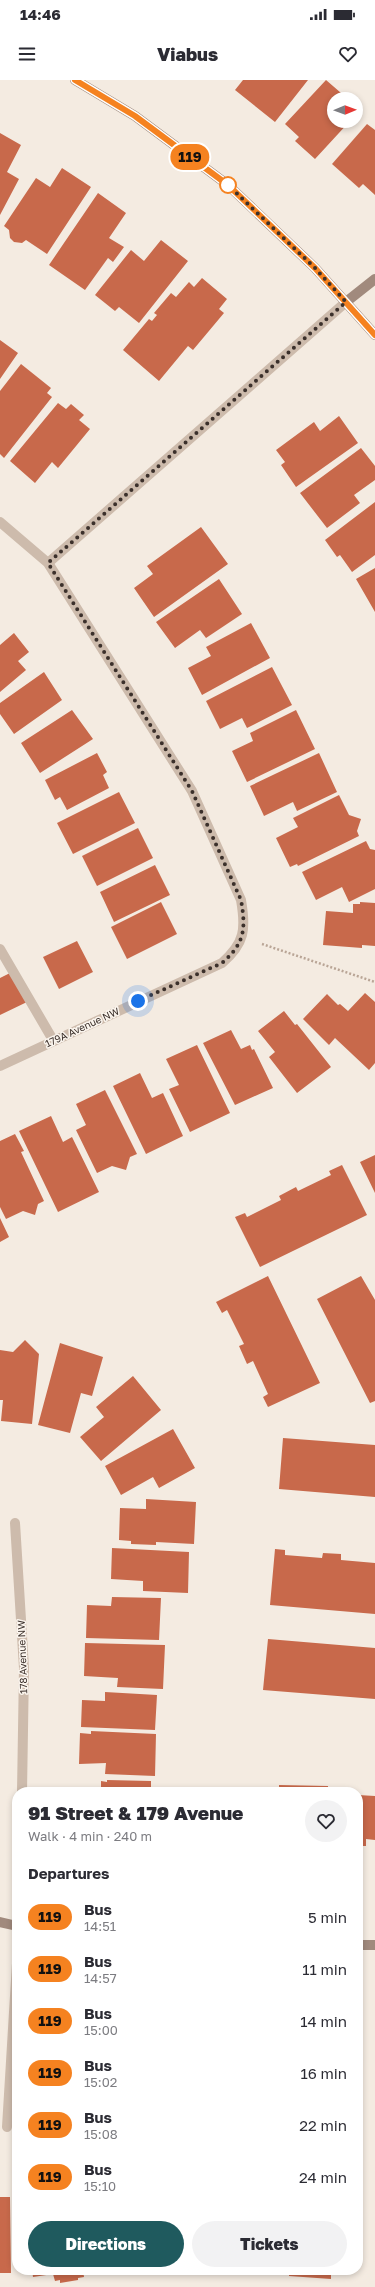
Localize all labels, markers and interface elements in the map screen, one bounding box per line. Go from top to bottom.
text: 14:46 [20,5,61,23]
icon: menu [16,43,38,65]
text: Viabus [157,43,218,65]
icon: heart [337,43,359,65]
north arrow [327,92,363,128]
map controls [327,92,363,128]
line badge: 119 [167,144,213,170]
text: 119 [178,148,202,165]
unlabelled marker [219,176,237,194]
your location [128,991,148,1011]
street label: 179A Avenue NW [43,1004,121,1049]
street label: 178 Avenue NW [15,1620,29,1694]
button: heart [305,1800,347,1842]
text: 91 Street & 179 Avenue [28,1801,243,1824]
text: Walk · 4 min · 240 m [28,1828,152,1844]
text: Departures [28,1864,109,1882]
text: Bus [84,1900,112,1918]
text: 119 [38,1908,62,1925]
text: 5 min [308,1908,347,1926]
text: 14:51 [84,1918,116,1934]
text: Bus [84,1952,112,1970]
text: 119 [38,1960,62,1977]
text: 11 min [302,1960,347,1978]
text: 14:57 [84,1970,117,1986]
text: Bus [84,2004,112,2022]
text: 119 [38,2012,62,2029]
text: 14 min [300,2012,347,2030]
text: 15:00 [84,2022,118,2038]
text: Bus [84,2056,112,2074]
text: 119 [38,2064,62,2081]
text: 16 min [300,2064,347,2082]
text: 15:02 [84,2074,117,2090]
text: Bus [84,2108,112,2126]
text: 119 [38,2116,62,2133]
text: 22 min [299,2116,347,2134]
text: 15:08 [84,2126,118,2142]
text: Bus [84,2160,112,2178]
text: 119 [38,2168,62,2185]
text: 24 min [299,2168,347,2186]
text: 15:10 [84,2178,116,2194]
button: Directions [28,2221,184,2267]
button: Tickets [192,2221,347,2267]

